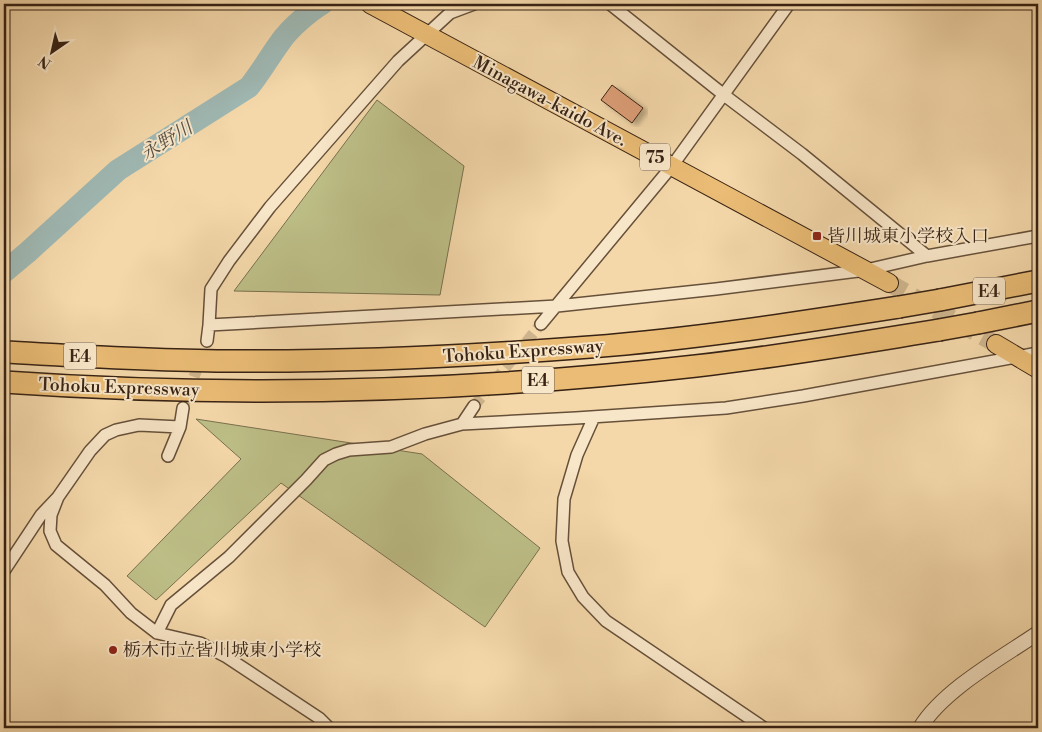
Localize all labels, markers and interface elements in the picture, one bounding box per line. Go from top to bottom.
north arrow [28,28,78,78]
text: N [36,51,55,73]
street label: Minagawa-kaido Ave. [469,51,631,152]
water label: 永野川 [136,115,199,166]
road number: 75 [640,144,670,170]
place label: 皆川城東小学校入口 [827,225,989,248]
marker: 皆川城東小学校入口 [811,230,823,242]
road number: E4 [973,278,1005,304]
street label: Tohoku Expressway [442,334,604,369]
road number: E4 [64,342,96,370]
road number: E4 [522,366,554,394]
street label: Tohoku Expressway [38,373,200,402]
place label: 栃木市立皆川城東小学校 [123,639,321,662]
marker: 栃木市立皆川城東小学校 [107,644,119,656]

